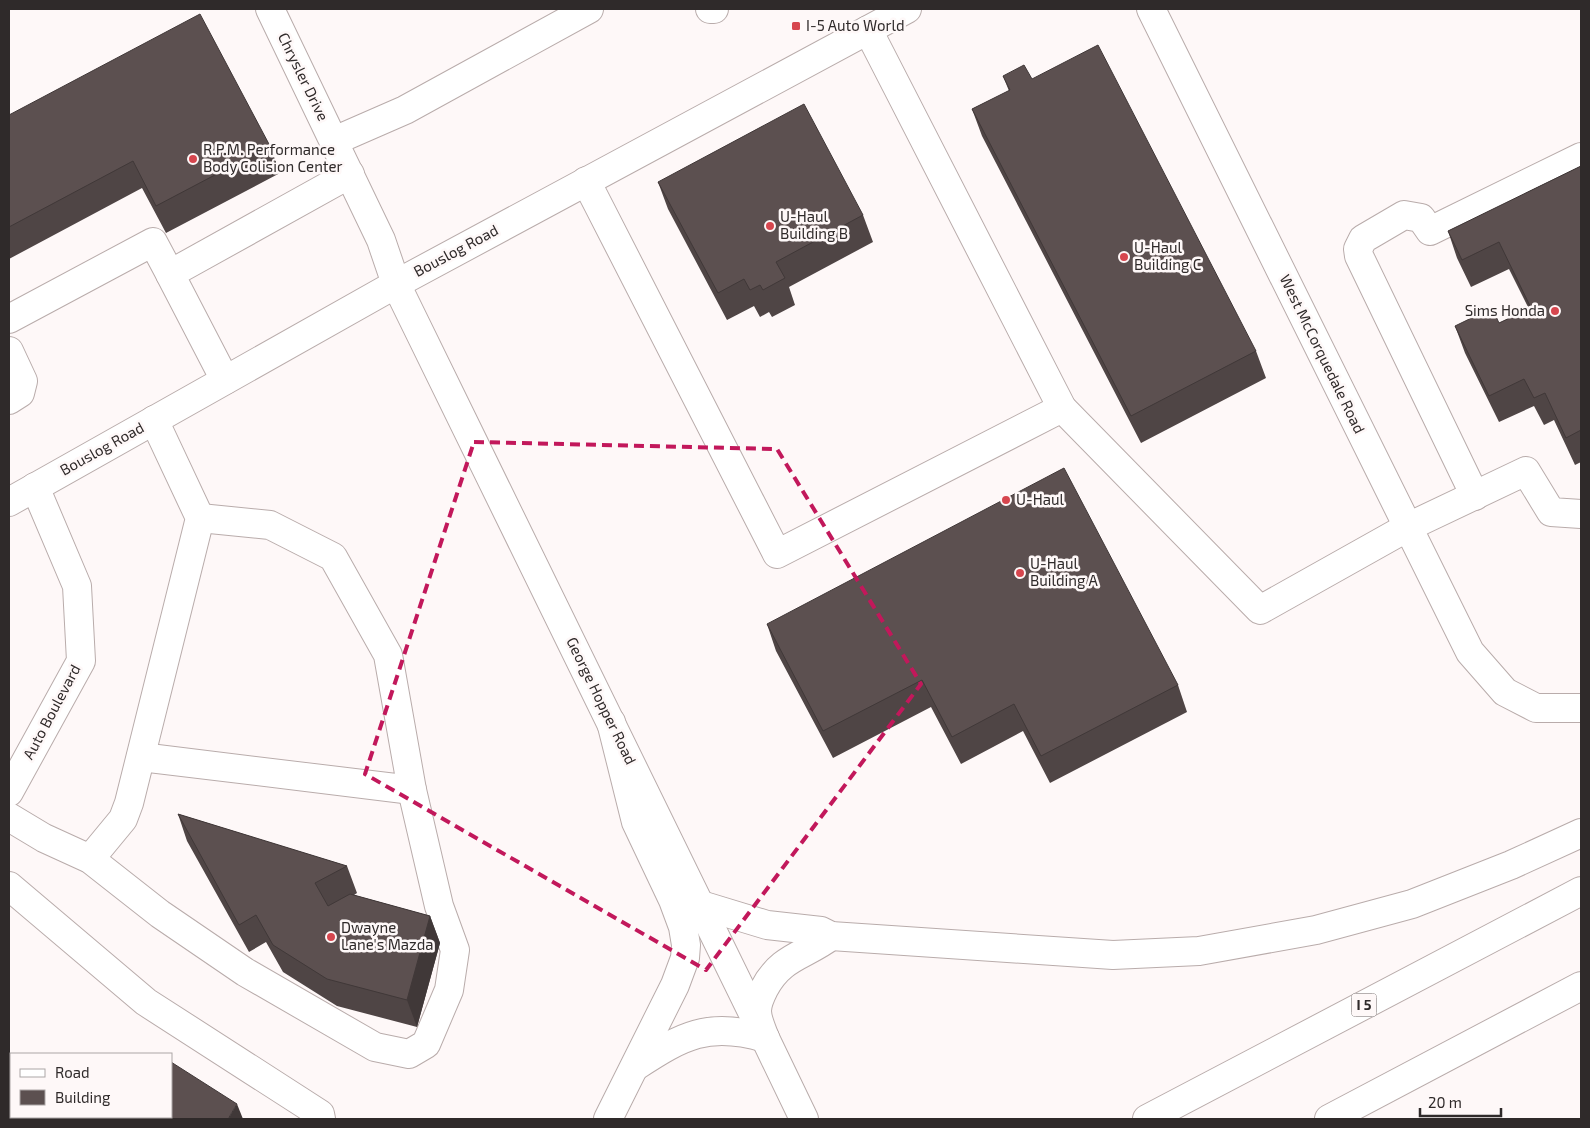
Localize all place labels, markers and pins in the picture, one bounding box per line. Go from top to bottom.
place label: I-5 Auto World [806,16,905,34]
marker: I-5 Auto World [790,20,802,32]
place label: R.P.M. Performance Body Colision Center [203,140,343,175]
marker: R.P.M. Performance Body Colision Center [187,153,199,165]
place label: U-Haul Building B [780,207,848,242]
marker: U-Haul Building B [764,220,776,232]
place label: U-Haul Building C [1134,238,1202,273]
marker: U-Haul Building C [1118,251,1130,263]
place label: Sims Honda [1465,301,1545,319]
marker: Sims Honda [1549,305,1561,317]
place label: U-Haul [1016,490,1065,508]
marker: U-Haul [1000,494,1012,506]
place label: U-Haul Building A [1030,554,1098,589]
marker: U-Haul Building A [1014,567,1026,579]
place label: Dwayne Lane's Mazda [341,918,434,953]
marker: Dwayne Lane's Mazda [325,931,337,943]

